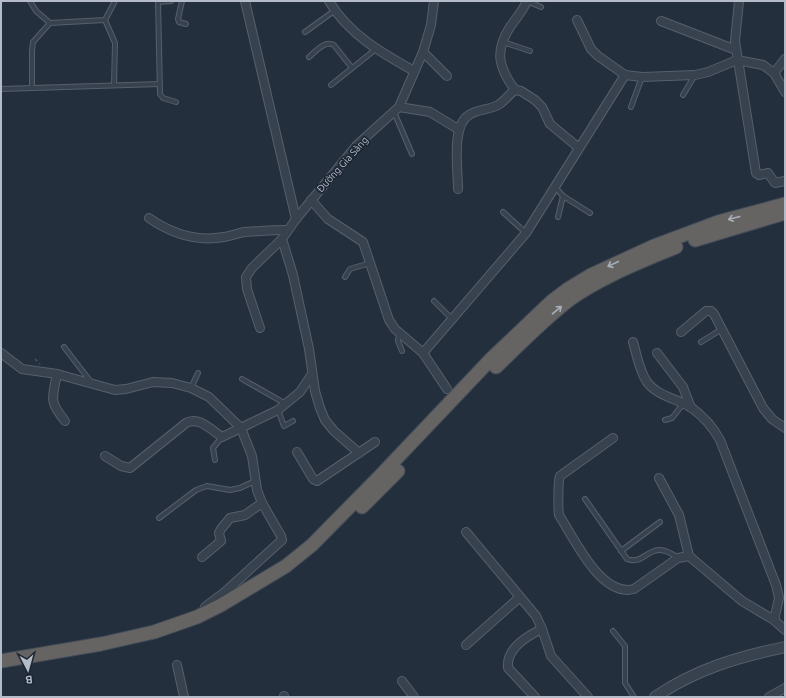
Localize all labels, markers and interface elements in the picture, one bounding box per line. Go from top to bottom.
street label: Đường Gia Sàng [315,134,370,194]
one-way arrow [727,214,740,222]
one-way arrow [607,261,619,268]
one-way arrow [552,306,563,314]
north arrow [8,650,48,690]
text: B [25,674,33,686]

